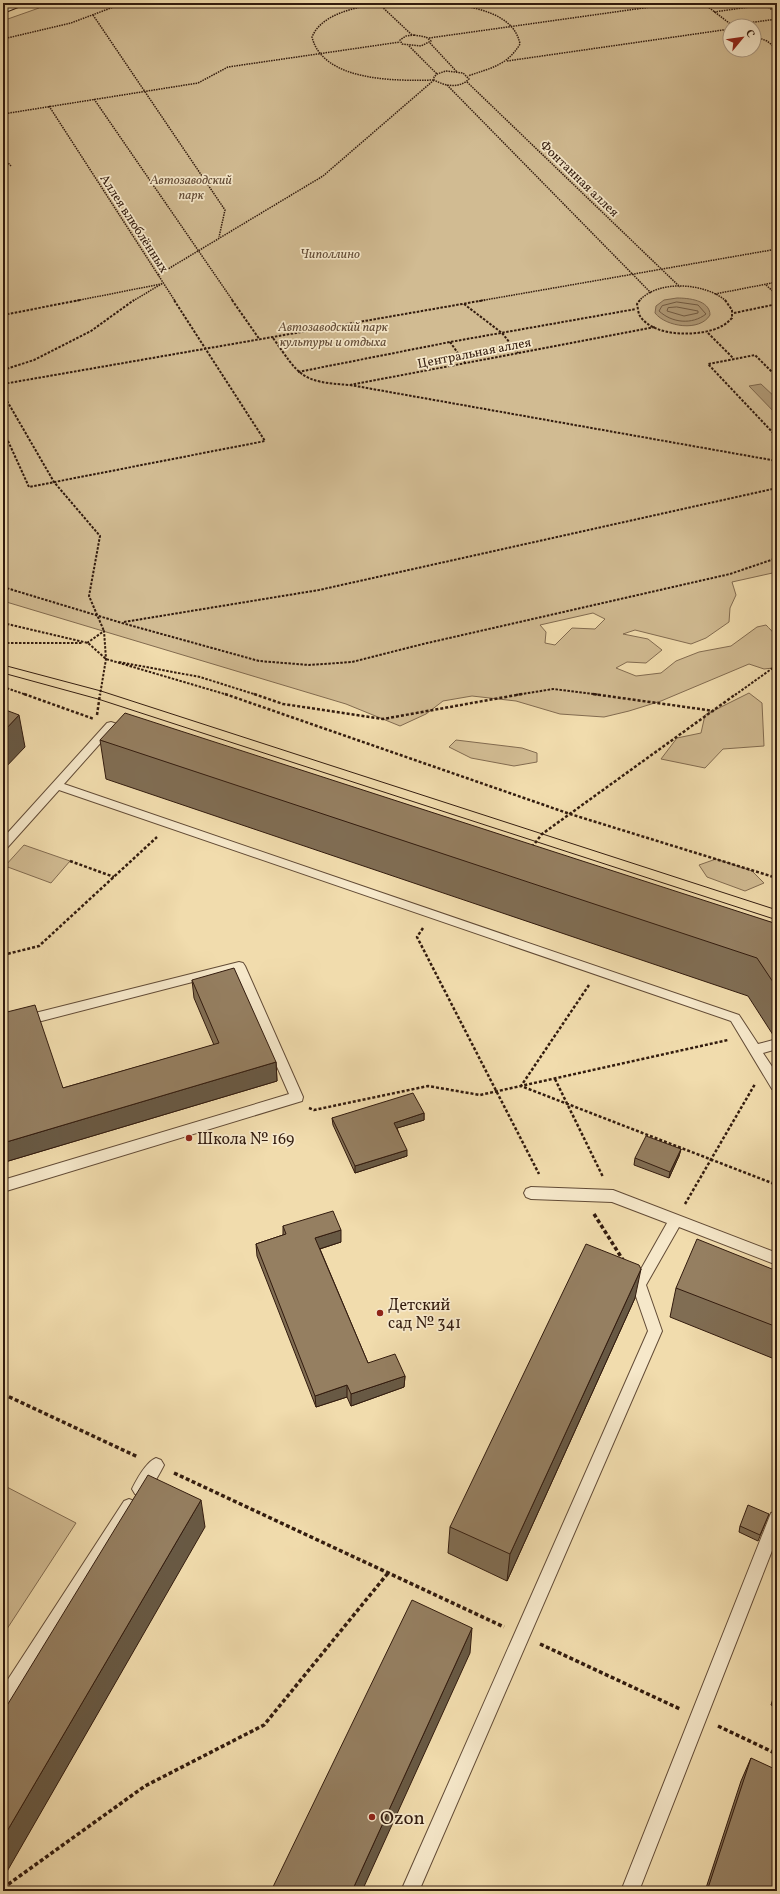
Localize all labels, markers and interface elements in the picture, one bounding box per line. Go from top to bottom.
north arrow [722,18,762,58]
text: С [741,27,758,41]
street label: Фонтанная аллея [535,137,622,222]
street label: Аллея влюблённых [95,171,172,277]
park label: Автозаводский парк [149,172,232,205]
park label: Чиполлино [300,246,360,264]
park label: Автозаводский парк культуры и отдыха [277,319,389,352]
street label: Центральная аллея [416,334,533,374]
place label: Школа № 169 [197,1129,294,1151]
marker: Школа № 169 [184,1133,194,1143]
place label: Детский сад № 341 [388,1295,461,1335]
marker: Детский сад № 341 [375,1308,385,1318]
place label: Ozon [380,1806,425,1832]
marker: Ozon [367,1812,377,1822]

